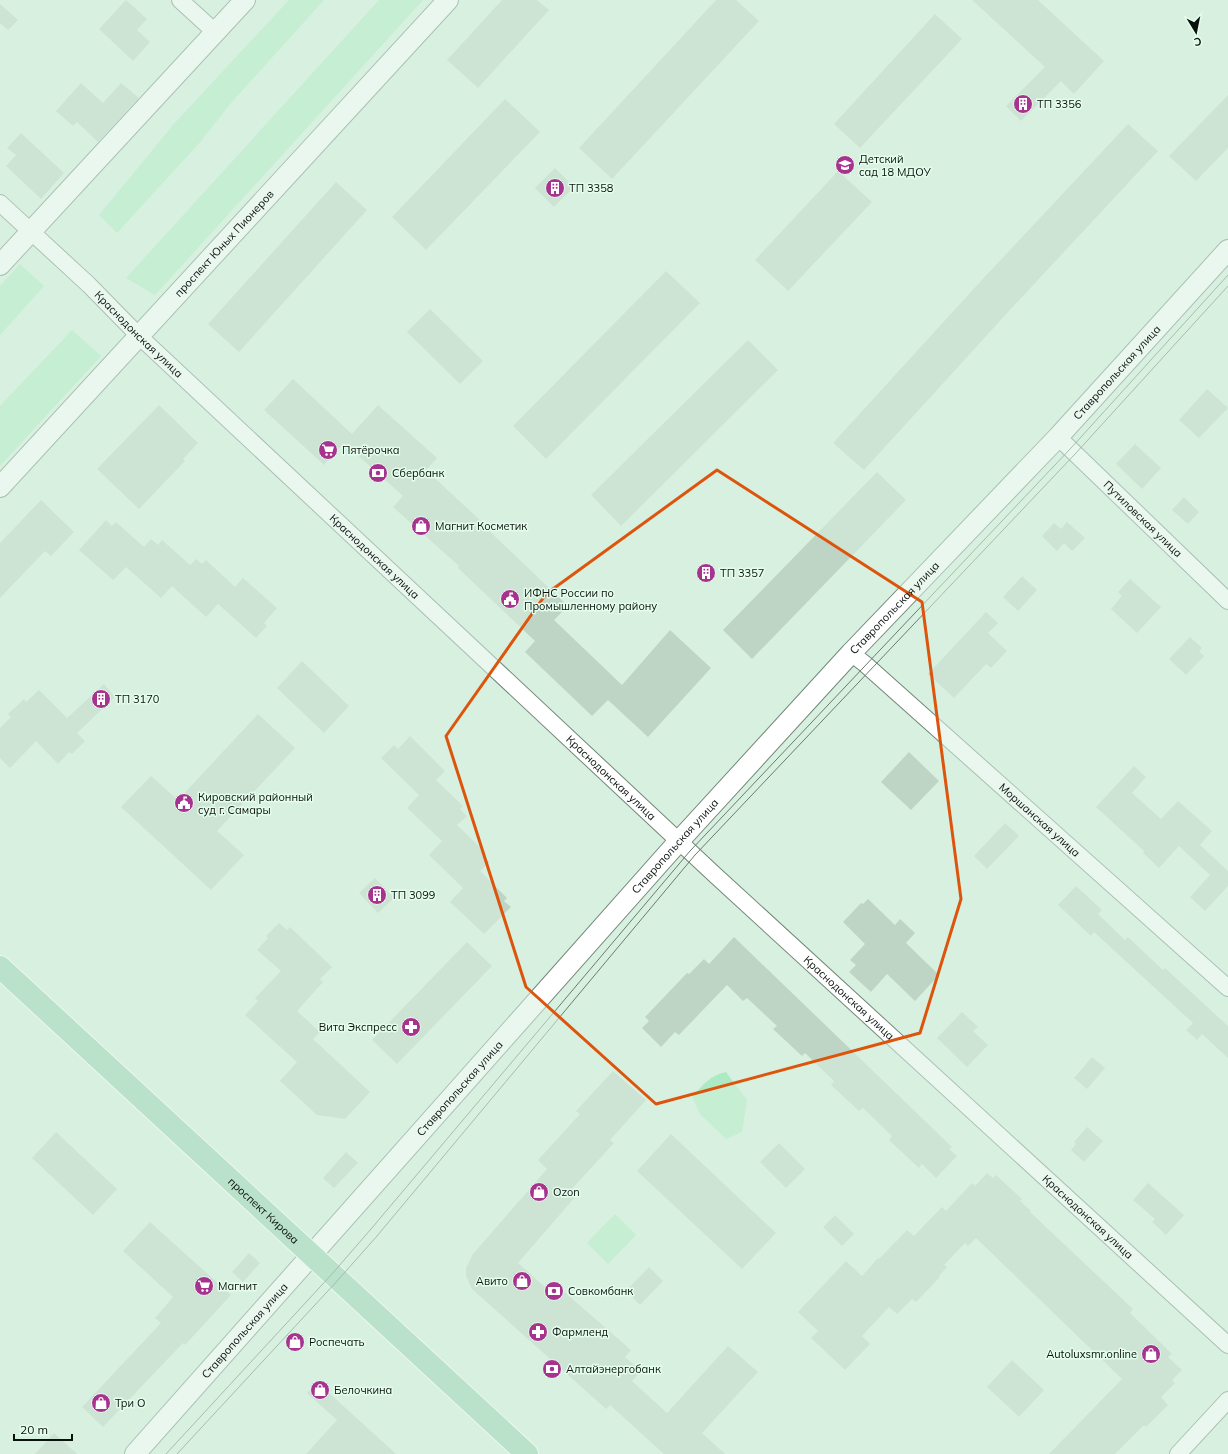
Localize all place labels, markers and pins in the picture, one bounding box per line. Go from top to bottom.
building icon: ТП 3356 [1012,93,1034,115]
place label: ТП 3356 [1037,97,1082,111]
place label: Детский сад 18 МДОУ [859,152,931,179]
school or university icon: Детский сад 18 МДОУ [834,154,856,176]
building icon: ТП 3358 [544,177,566,199]
place label: ТП 3358 [569,181,614,195]
supermarket icon: Пятёрочка [317,439,339,461]
place label: Пятёрочка [342,443,399,457]
bank icon: Сбербанк [367,462,389,484]
place label: Сбербанк [392,466,444,480]
shop icon: Магнит Косметик [410,515,432,537]
place label: Магнит Косметик [435,519,527,533]
building icon: ТП 3357 [695,562,717,584]
place label: ТП 3357 [720,566,764,580]
place label: ИФНС России по Промышленному району [524,586,657,613]
public building icon: ИФНС России по Промышленному району [499,588,521,610]
building icon: ТП 3170 [90,688,112,710]
place label: ТП 3170 [115,692,160,706]
place label: Кировский районный суд г. Самары [198,790,313,817]
public building icon: Кировский районный суд г. Самары [173,792,195,814]
building icon: ТП 3099 [366,884,388,906]
place label: ТП 3099 [391,888,435,902]
pharmacy icon: Вита Экспресс [400,1016,422,1038]
place label: Вита Экспресс [319,1020,397,1034]
shop icon: Ozon [528,1181,550,1203]
place label: Ozon [553,1185,580,1199]
shop icon: Авито [511,1270,533,1292]
place label: Авито [476,1274,508,1288]
supermarket icon: Магнит [193,1275,215,1297]
place label: Магнит [218,1279,257,1293]
bank icon: Совкомбанк [543,1280,565,1302]
place label: Совкомбанк [568,1284,633,1298]
pharmacy icon: Фармленд [527,1321,549,1343]
place label: Фармленд [552,1325,608,1339]
shop icon: Роспечать [284,1331,306,1353]
place label: Роспечать [309,1335,365,1349]
shop icon: Autoluxsmr.online [1140,1343,1162,1365]
place label: Autoluxsmr.online [1046,1347,1137,1361]
bank icon: Алтайэнергобанк [541,1358,563,1380]
place label: Алтайэнергобанк [566,1362,661,1376]
shop icon: Белочкина [309,1379,331,1401]
place label: Белочкина [334,1383,392,1397]
shop icon: Три О [90,1392,112,1414]
place label: Три О [115,1396,145,1410]

